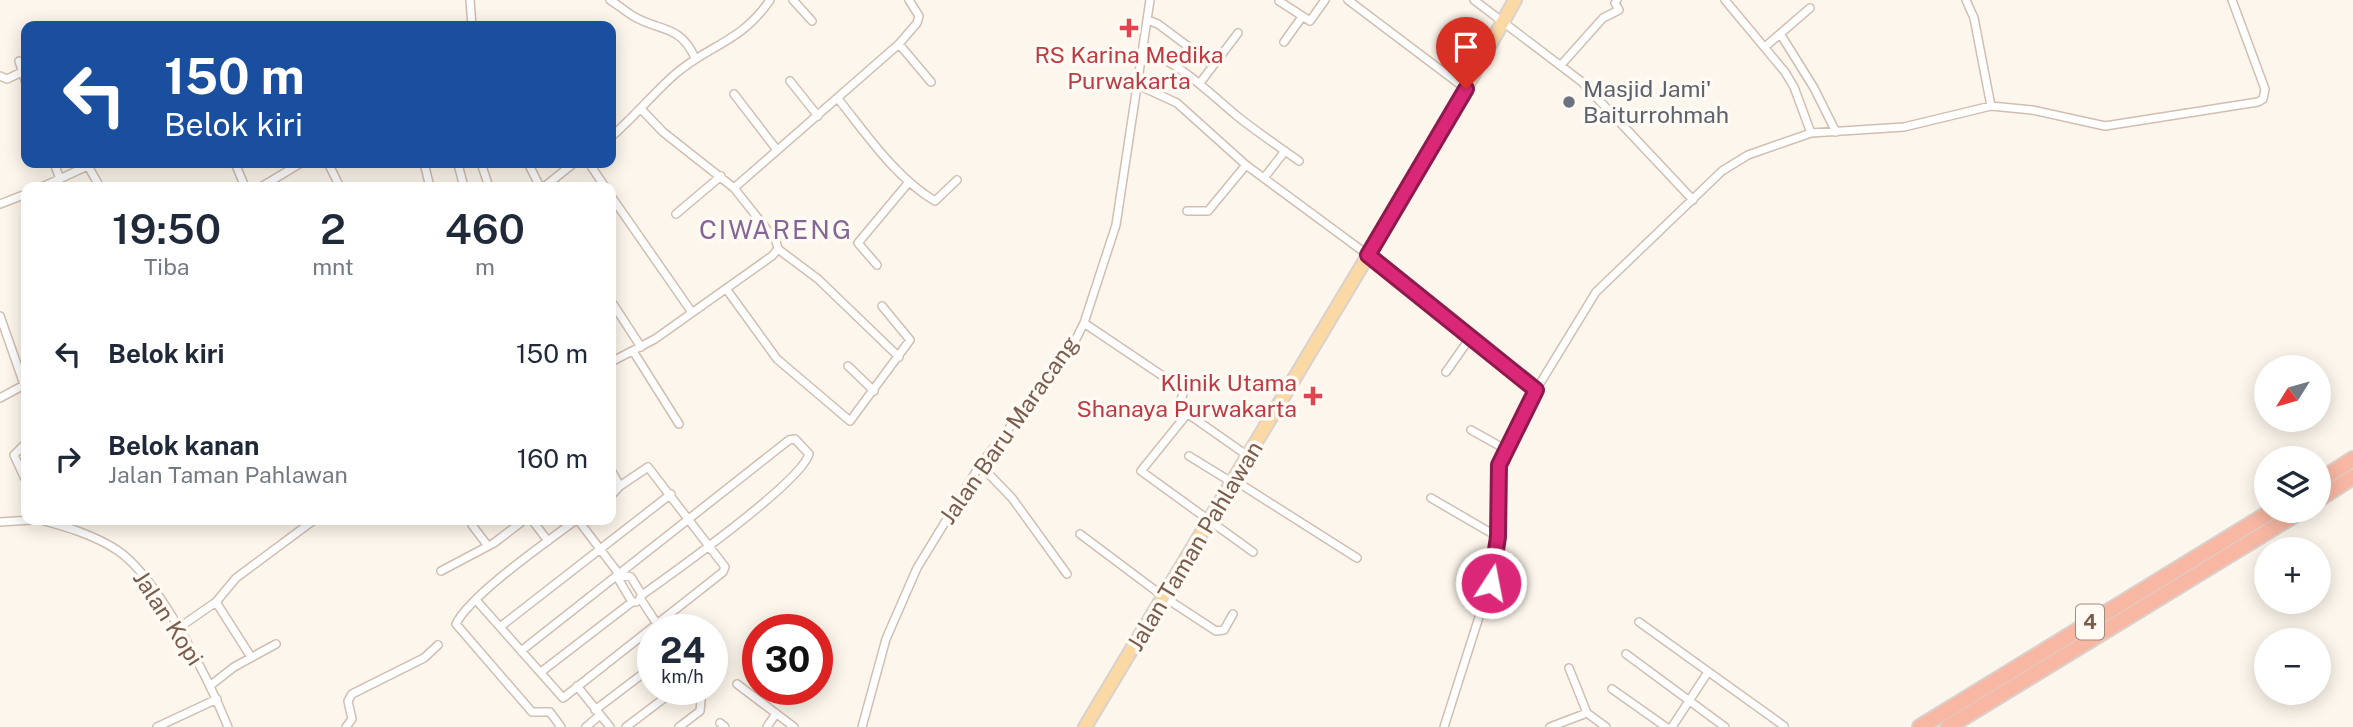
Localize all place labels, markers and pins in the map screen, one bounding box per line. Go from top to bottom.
pin [1436,17,1496,89]
marker: RS Karina Medika Purwakarta [1119,18,1139,38]
place label: RS Karina Medika Purwakarta [1035,41,1223,94]
place label: Masjid Jami' Baiturrohmah [1583,75,1729,128]
marker: Masjid Jami' Baiturrohmah [1561,94,1577,110]
place label: Klinik Utama Shanaya Purwakarta [1076,369,1297,422]
marker: Klinik Utama Shanaya Purwakarta [1303,386,1323,406]

